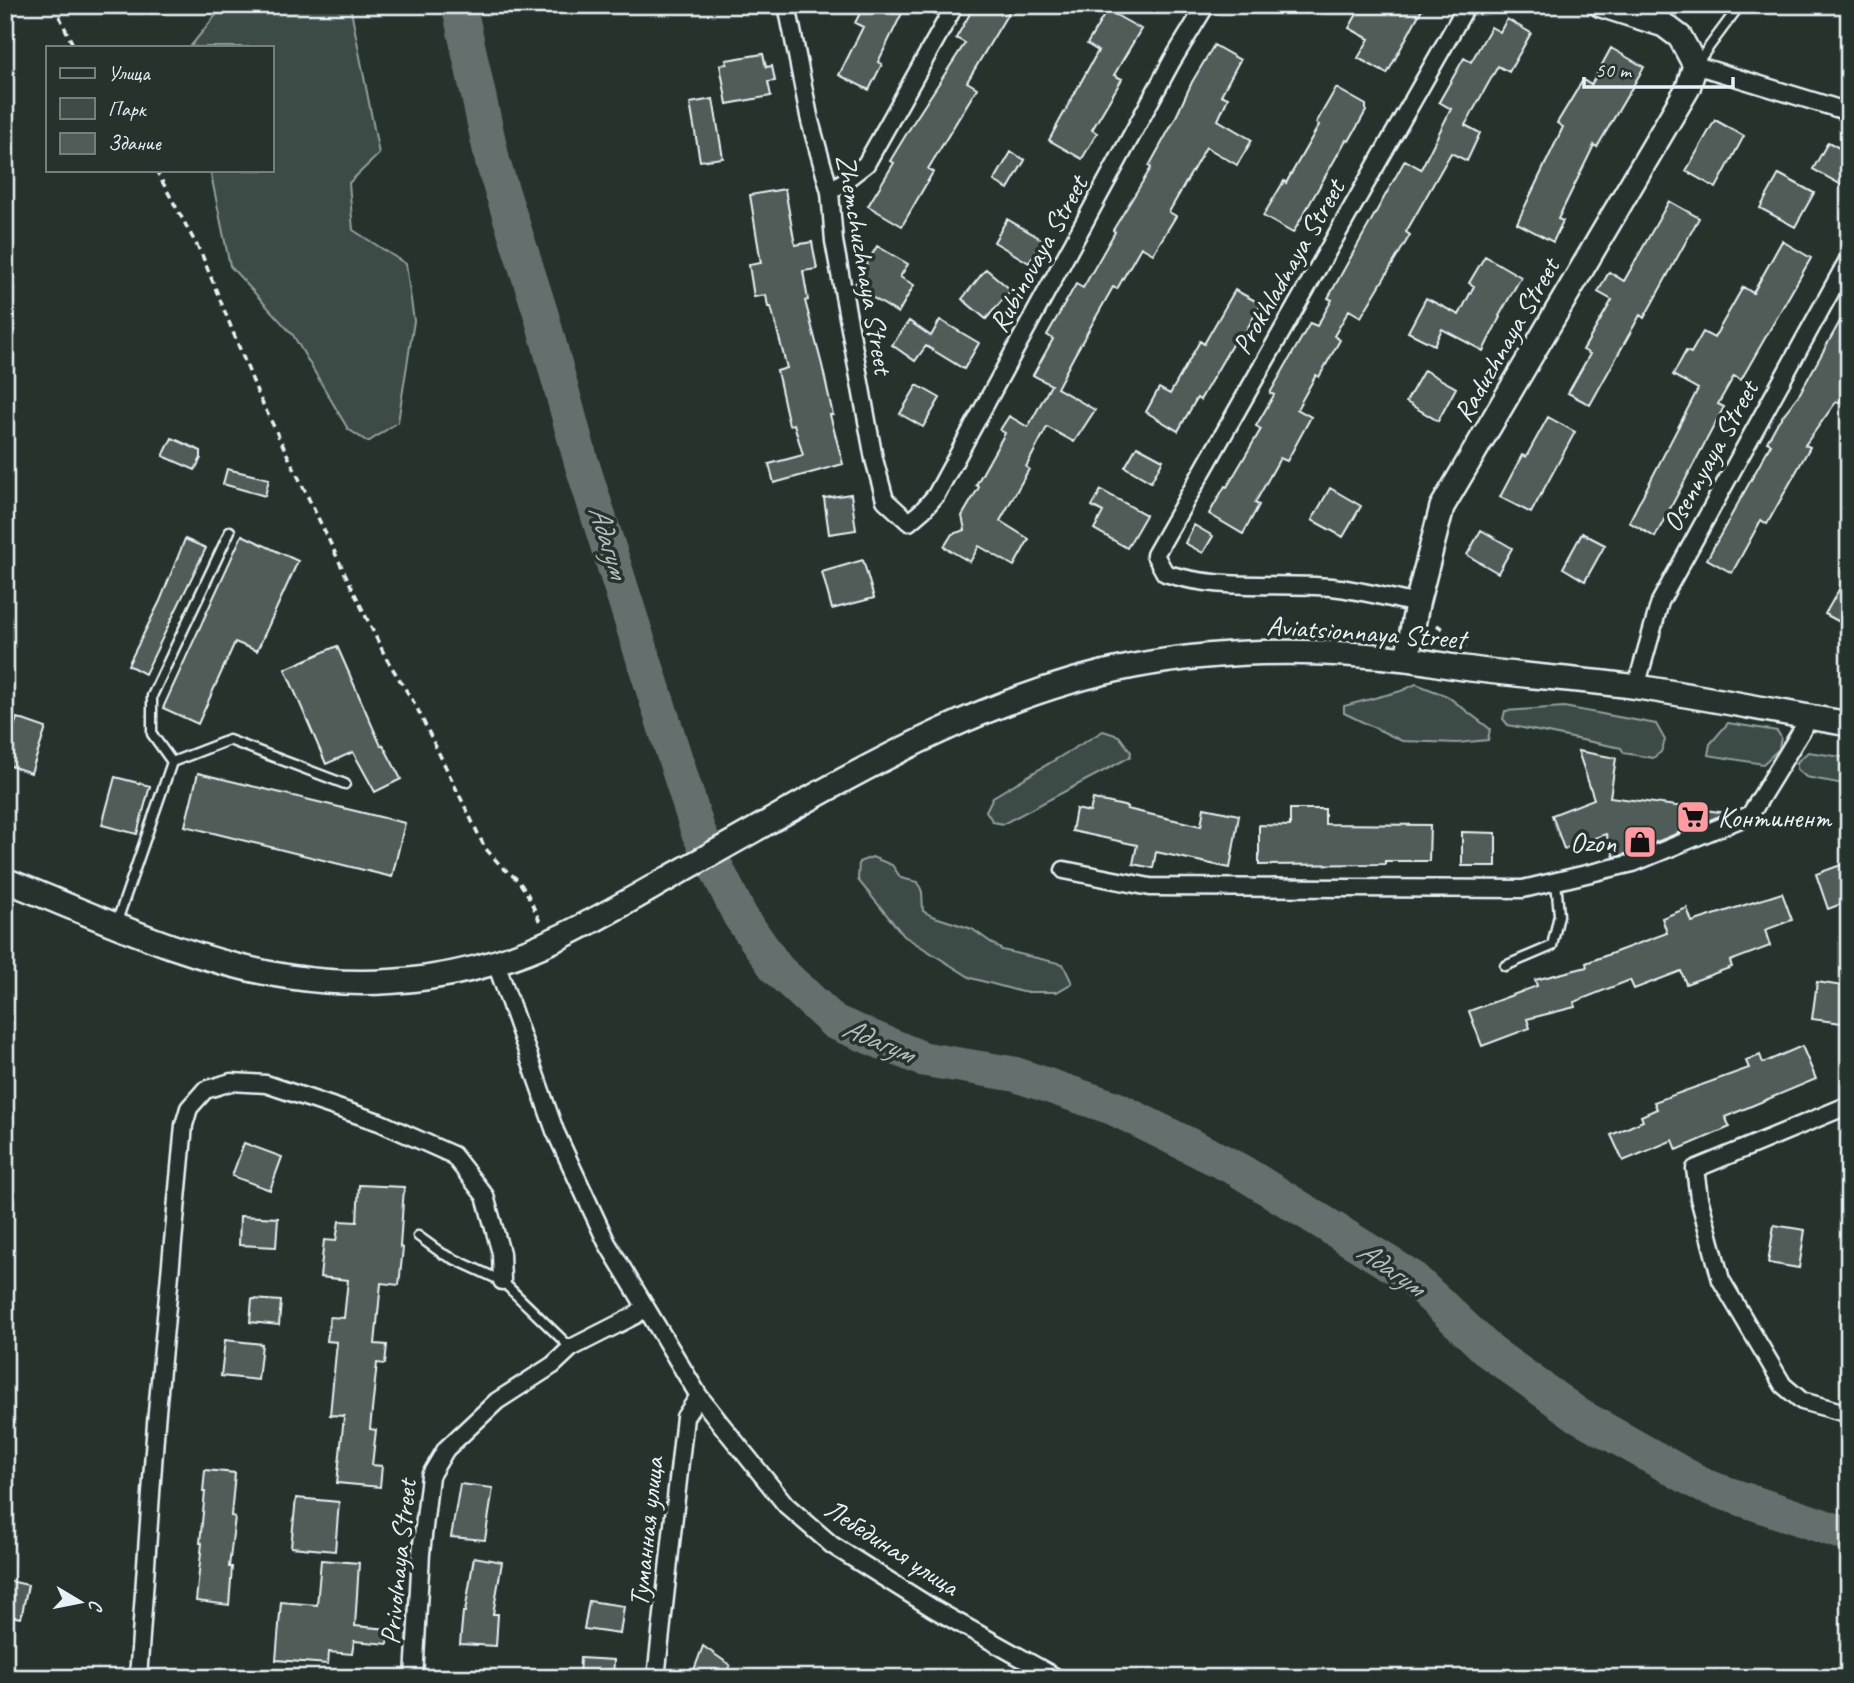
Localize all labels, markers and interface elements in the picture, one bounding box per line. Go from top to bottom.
legend [46,46,273,172]
scale bar [1584,46,1733,90]
text: 50 m [1595,57,1633,83]
text: Улица [108,60,151,86]
text: Парк [108,96,148,122]
text: Здание [108,130,162,156]
street label: Zhemchuzhnaya Street [828,152,902,379]
street label: Rubinovaya Street [981,167,1097,338]
street label: Prokhladnaya Street [1224,171,1353,360]
street label: Raduzhnaya Street [1445,250,1568,428]
street label: Osennyaya Street [1654,372,1767,538]
water label: Адагум [580,501,639,586]
street label: Aviatsionnaya Street [1265,608,1470,657]
supermarket icon: Континент [1674,798,1712,836]
place label: Континент [1718,800,1833,835]
shop icon: Ozon [1621,823,1659,861]
place label: Ozon [1570,825,1616,860]
water label: Адагум [837,1008,923,1073]
water label: Адагум [1350,1231,1435,1307]
street label: Туманная улица [621,1454,671,1608]
street label: Privolnaya Street [372,1475,424,1646]
street label: Лебединая улица [818,1491,967,1604]
north arrow [46,1568,116,1638]
text: С [83,1598,108,1614]

